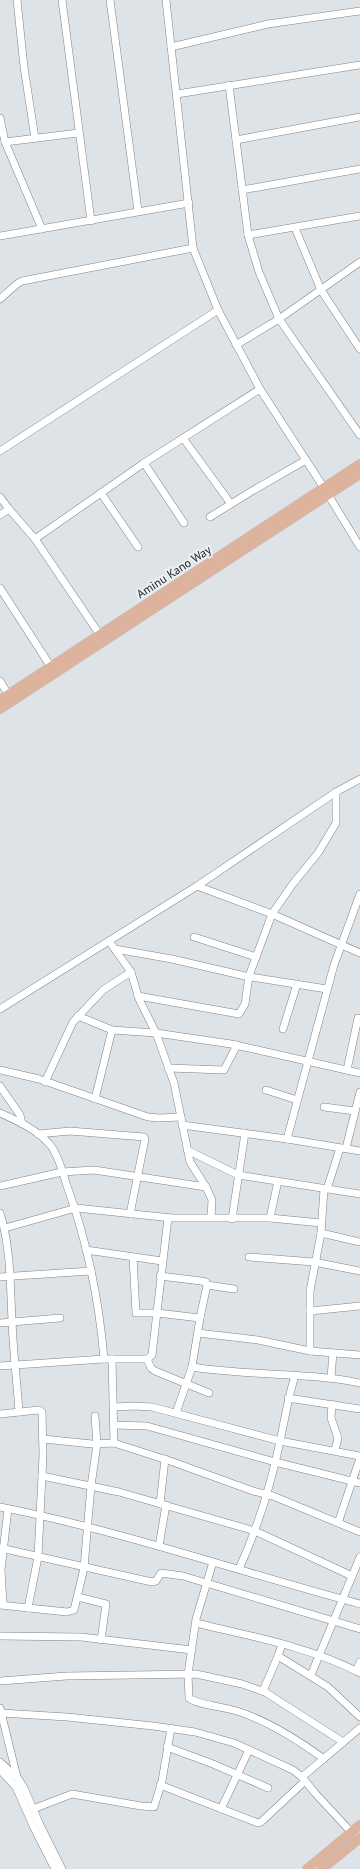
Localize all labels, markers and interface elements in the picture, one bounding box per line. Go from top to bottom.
street label: Aminu Kano Way [134,542,214,601]

